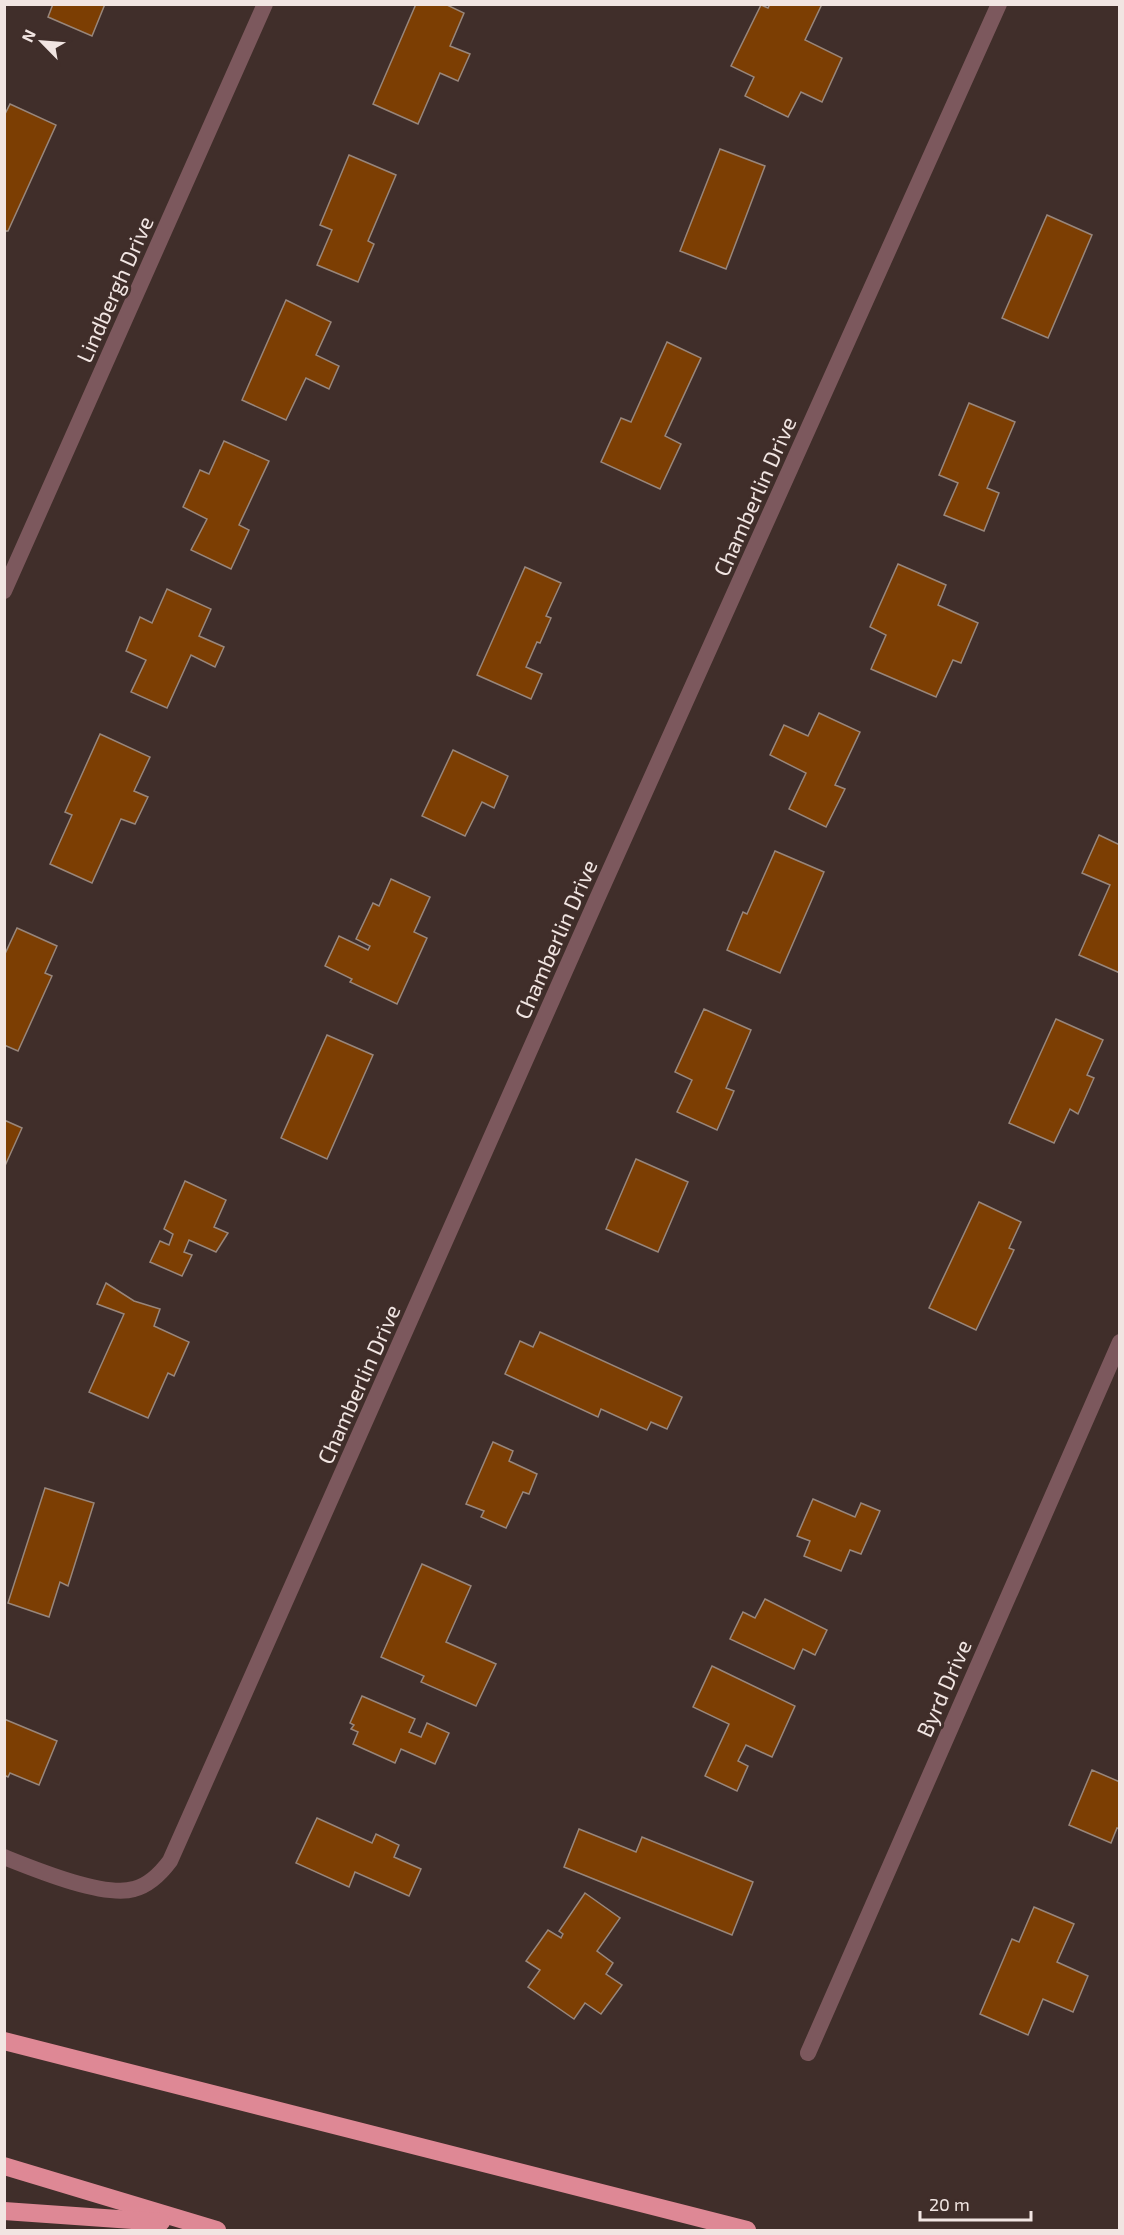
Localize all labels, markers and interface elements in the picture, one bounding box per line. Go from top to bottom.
north arrow [12,12,72,72]
text: N [17,26,39,45]
street label: Lindbergh Drive [70,212,158,366]
street label: Chamberlin Drive [707,412,801,580]
street label: Chamberlin Drive [508,855,602,1023]
street label: Chamberlin Drive [311,1300,405,1468]
street label: Byrd Drive [910,1635,976,1741]
scale bar [920,2184,1031,2222]
text: 20 m [929,2193,970,2215]

